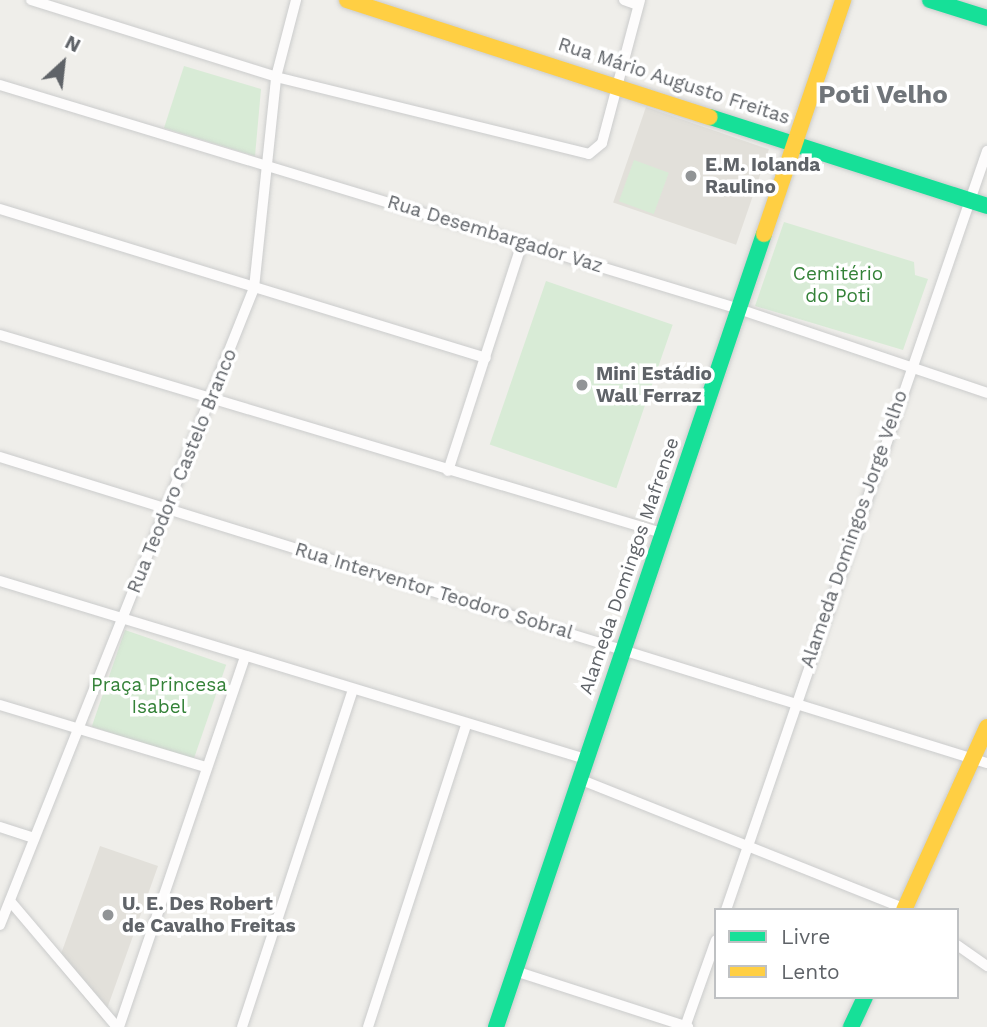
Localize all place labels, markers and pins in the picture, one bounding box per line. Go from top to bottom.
place label: E.M. Iolanda Raulino [705,154,820,198]
marker: E.M. Iolanda Raulino [683,168,699,184]
place label: Mini Estádio Wall Ferraz [596,363,712,407]
marker: Mini Estádio Wall Ferraz [574,377,590,393]
place label: U. E. Des Robert de Cavalho Freitas [122,893,296,937]
marker: U. E. Des Robert de Cavalho Freitas [100,907,116,923]

